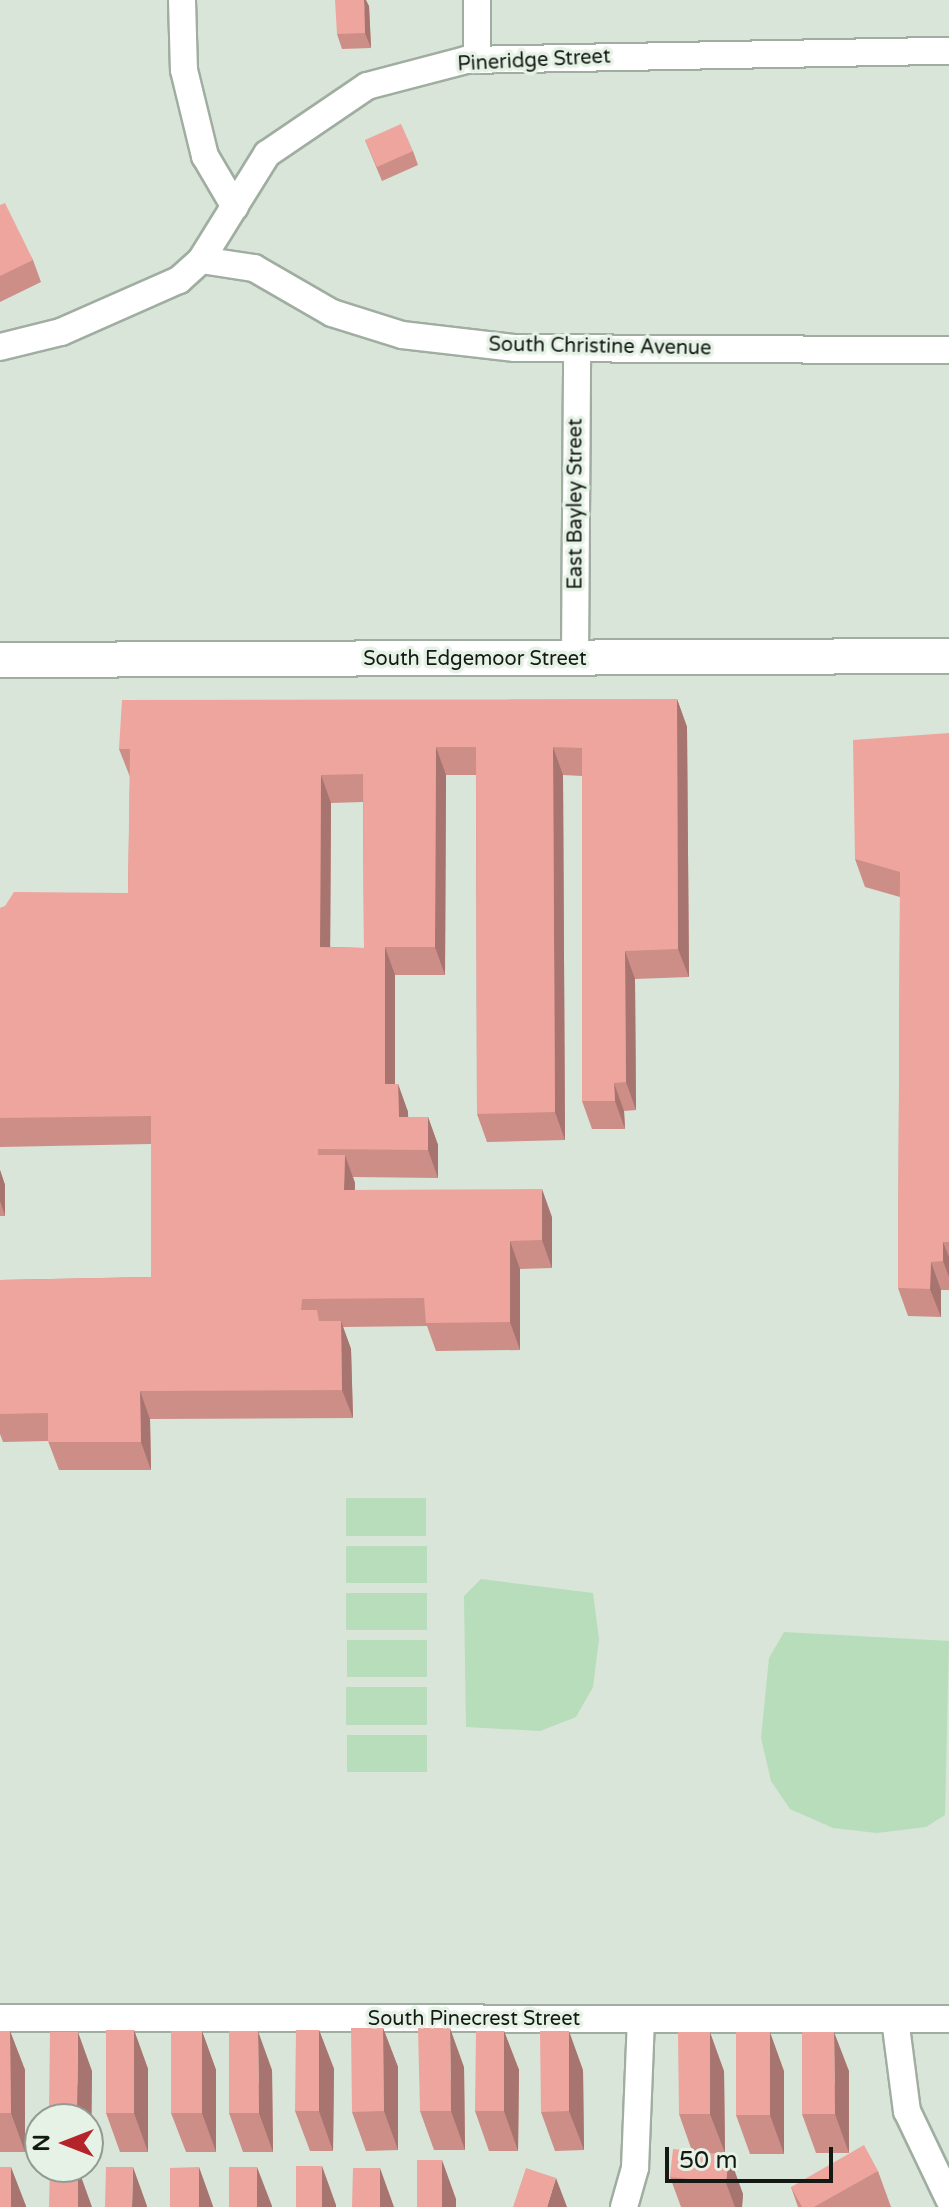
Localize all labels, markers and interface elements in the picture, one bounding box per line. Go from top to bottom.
street label: Pineridge Street [457,45,611,77]
street label: South Christine Avenue [488,333,712,361]
street label: East Bayley Street [564,418,588,590]
street label: South Edgemoor Street [363,647,587,671]
street label: South Pinecrest Street [368,2007,580,2031]
north arrow [24,2103,104,2183]
scale bar [669,2131,837,2181]
text: N [29,2134,55,2152]
text: 50 m [679,2146,737,2175]

